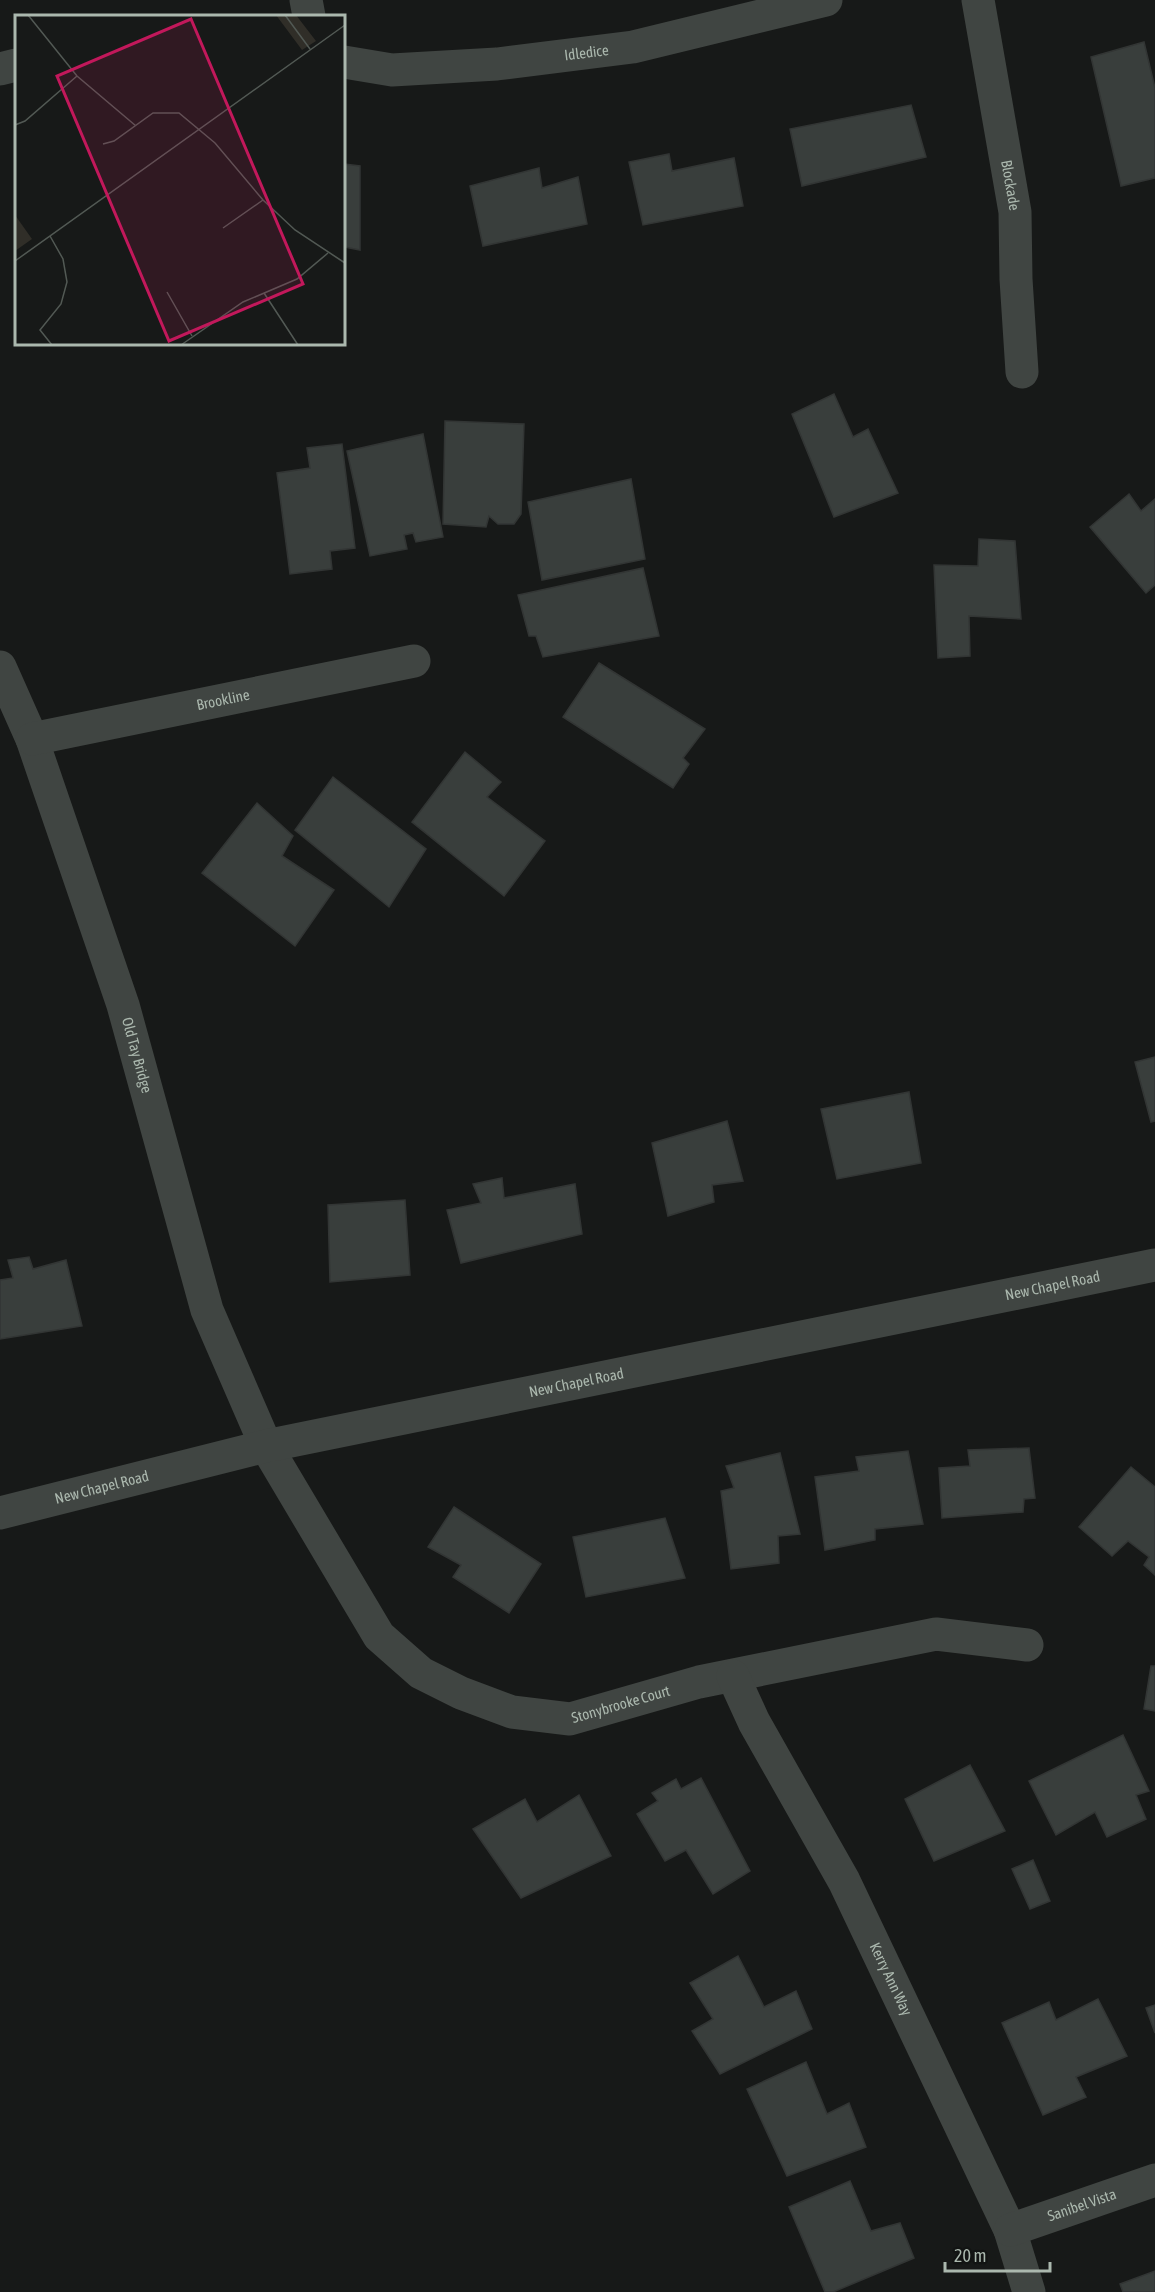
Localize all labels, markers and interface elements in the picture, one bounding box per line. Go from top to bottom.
inset map [15,15,345,345]
street label: Idledice [563,41,610,64]
street label: Blockade [998,158,1024,212]
street label: Brookline [195,686,251,713]
street label: Old Tay Bridge [119,1015,156,1095]
street label: New Chapel Road [1004,1267,1101,1303]
street label: New Chapel Road [527,1364,625,1400]
street label: New Chapel Road [53,1467,150,1507]
street label: Stonybrooke Court [570,1682,672,1726]
street label: Kerry Ann Way [867,1940,916,2018]
street label: Sanibel Vista [1045,2185,1118,2224]
scale bar [945,2235,1050,2273]
text: 20 m [954,2245,986,2266]

